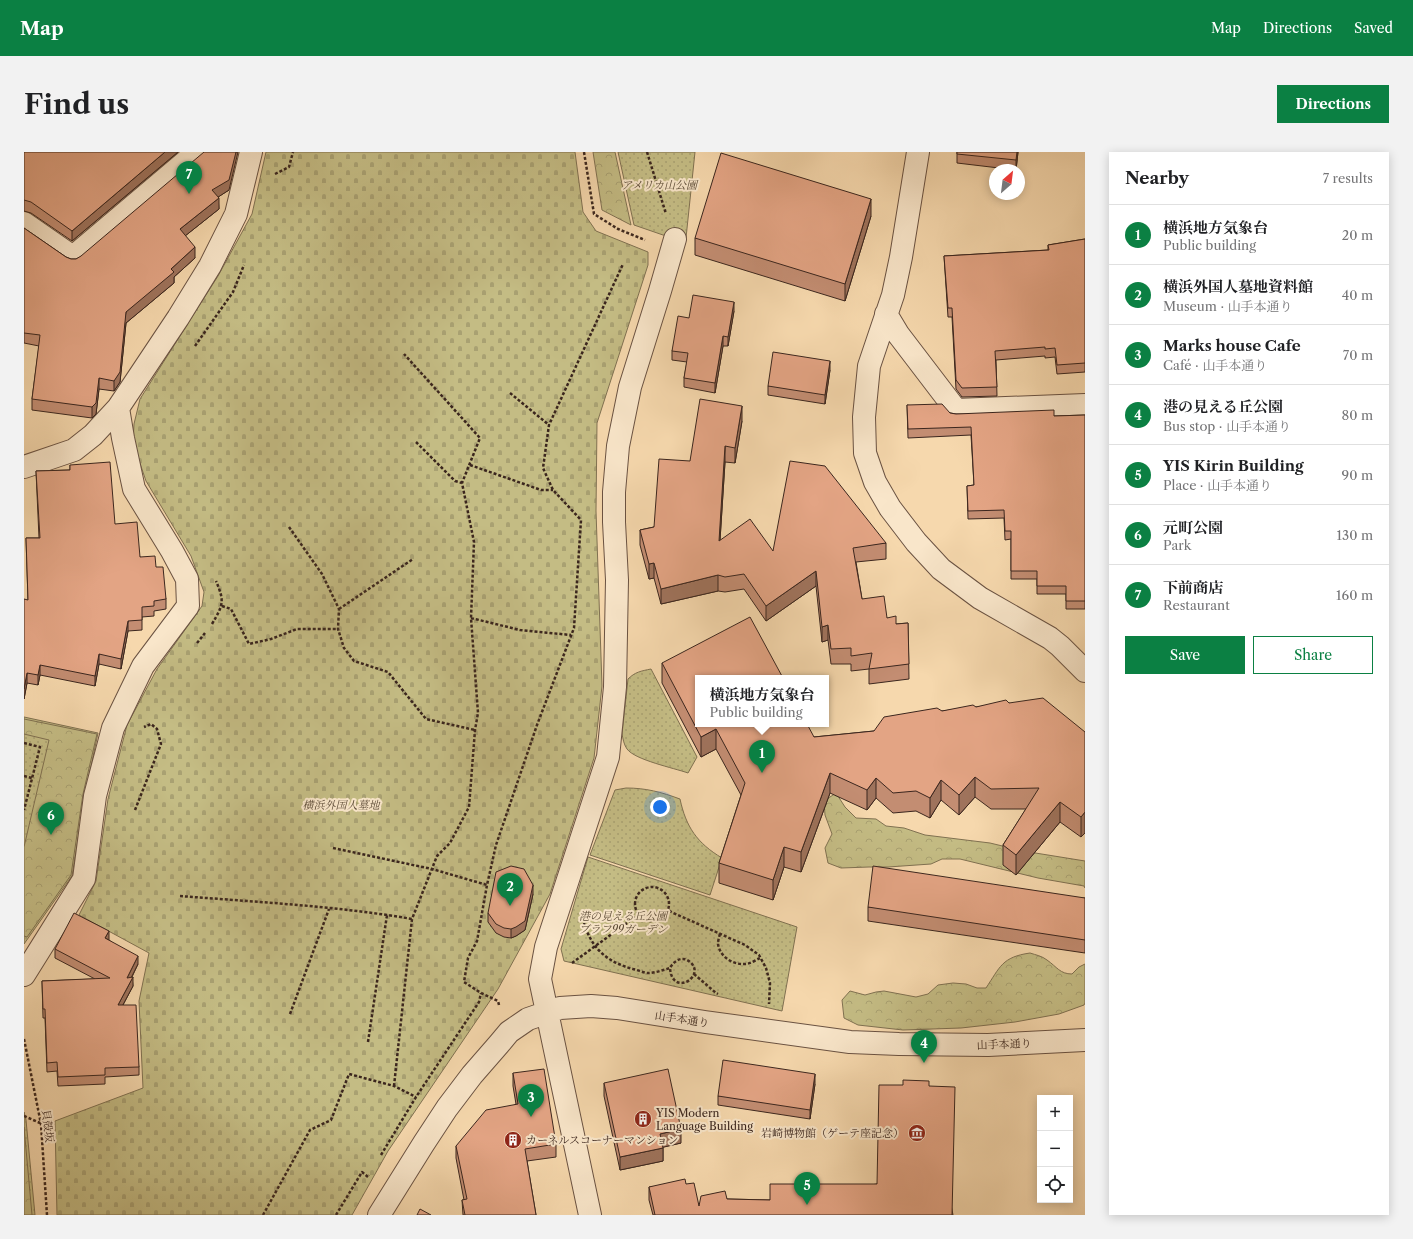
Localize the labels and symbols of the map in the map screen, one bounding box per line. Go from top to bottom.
pin: 7 [176,161,202,194]
north arrow [989,164,1025,200]
park label: アメリカ山公園 [621,178,699,192]
pin: 1 [749,740,775,773]
your location [650,797,670,817]
park label: 横浜外国人墓地 [303,798,380,812]
pin: 6 [38,802,64,835]
pin: 2 [497,873,523,906]
park label: 港の見える丘公園 ブラフ99ガーデン [578,909,669,936]
street label: 山手本通り [654,1008,710,1030]
pin: 4 [911,1030,937,1063]
street label: 山手本通り [976,1036,1032,1052]
pin: 3 [518,1084,544,1117]
place label: YIS Modern Language Building [655,1106,753,1133]
street label: 貝殻坂 [39,1109,57,1143]
building icon: YIS Modern Language Building [633,1109,653,1129]
museum icon: 岩崎博物館（ゲーテ座記念） [907,1123,927,1143]
place label: 岩崎博物館（ゲーテ座記念） [761,1126,904,1140]
building icon: カーネルスコーナーマンション [503,1130,523,1150]
place label: カーネルスコーナーマンション [526,1133,679,1147]
pin: 5 [794,1172,820,1205]

